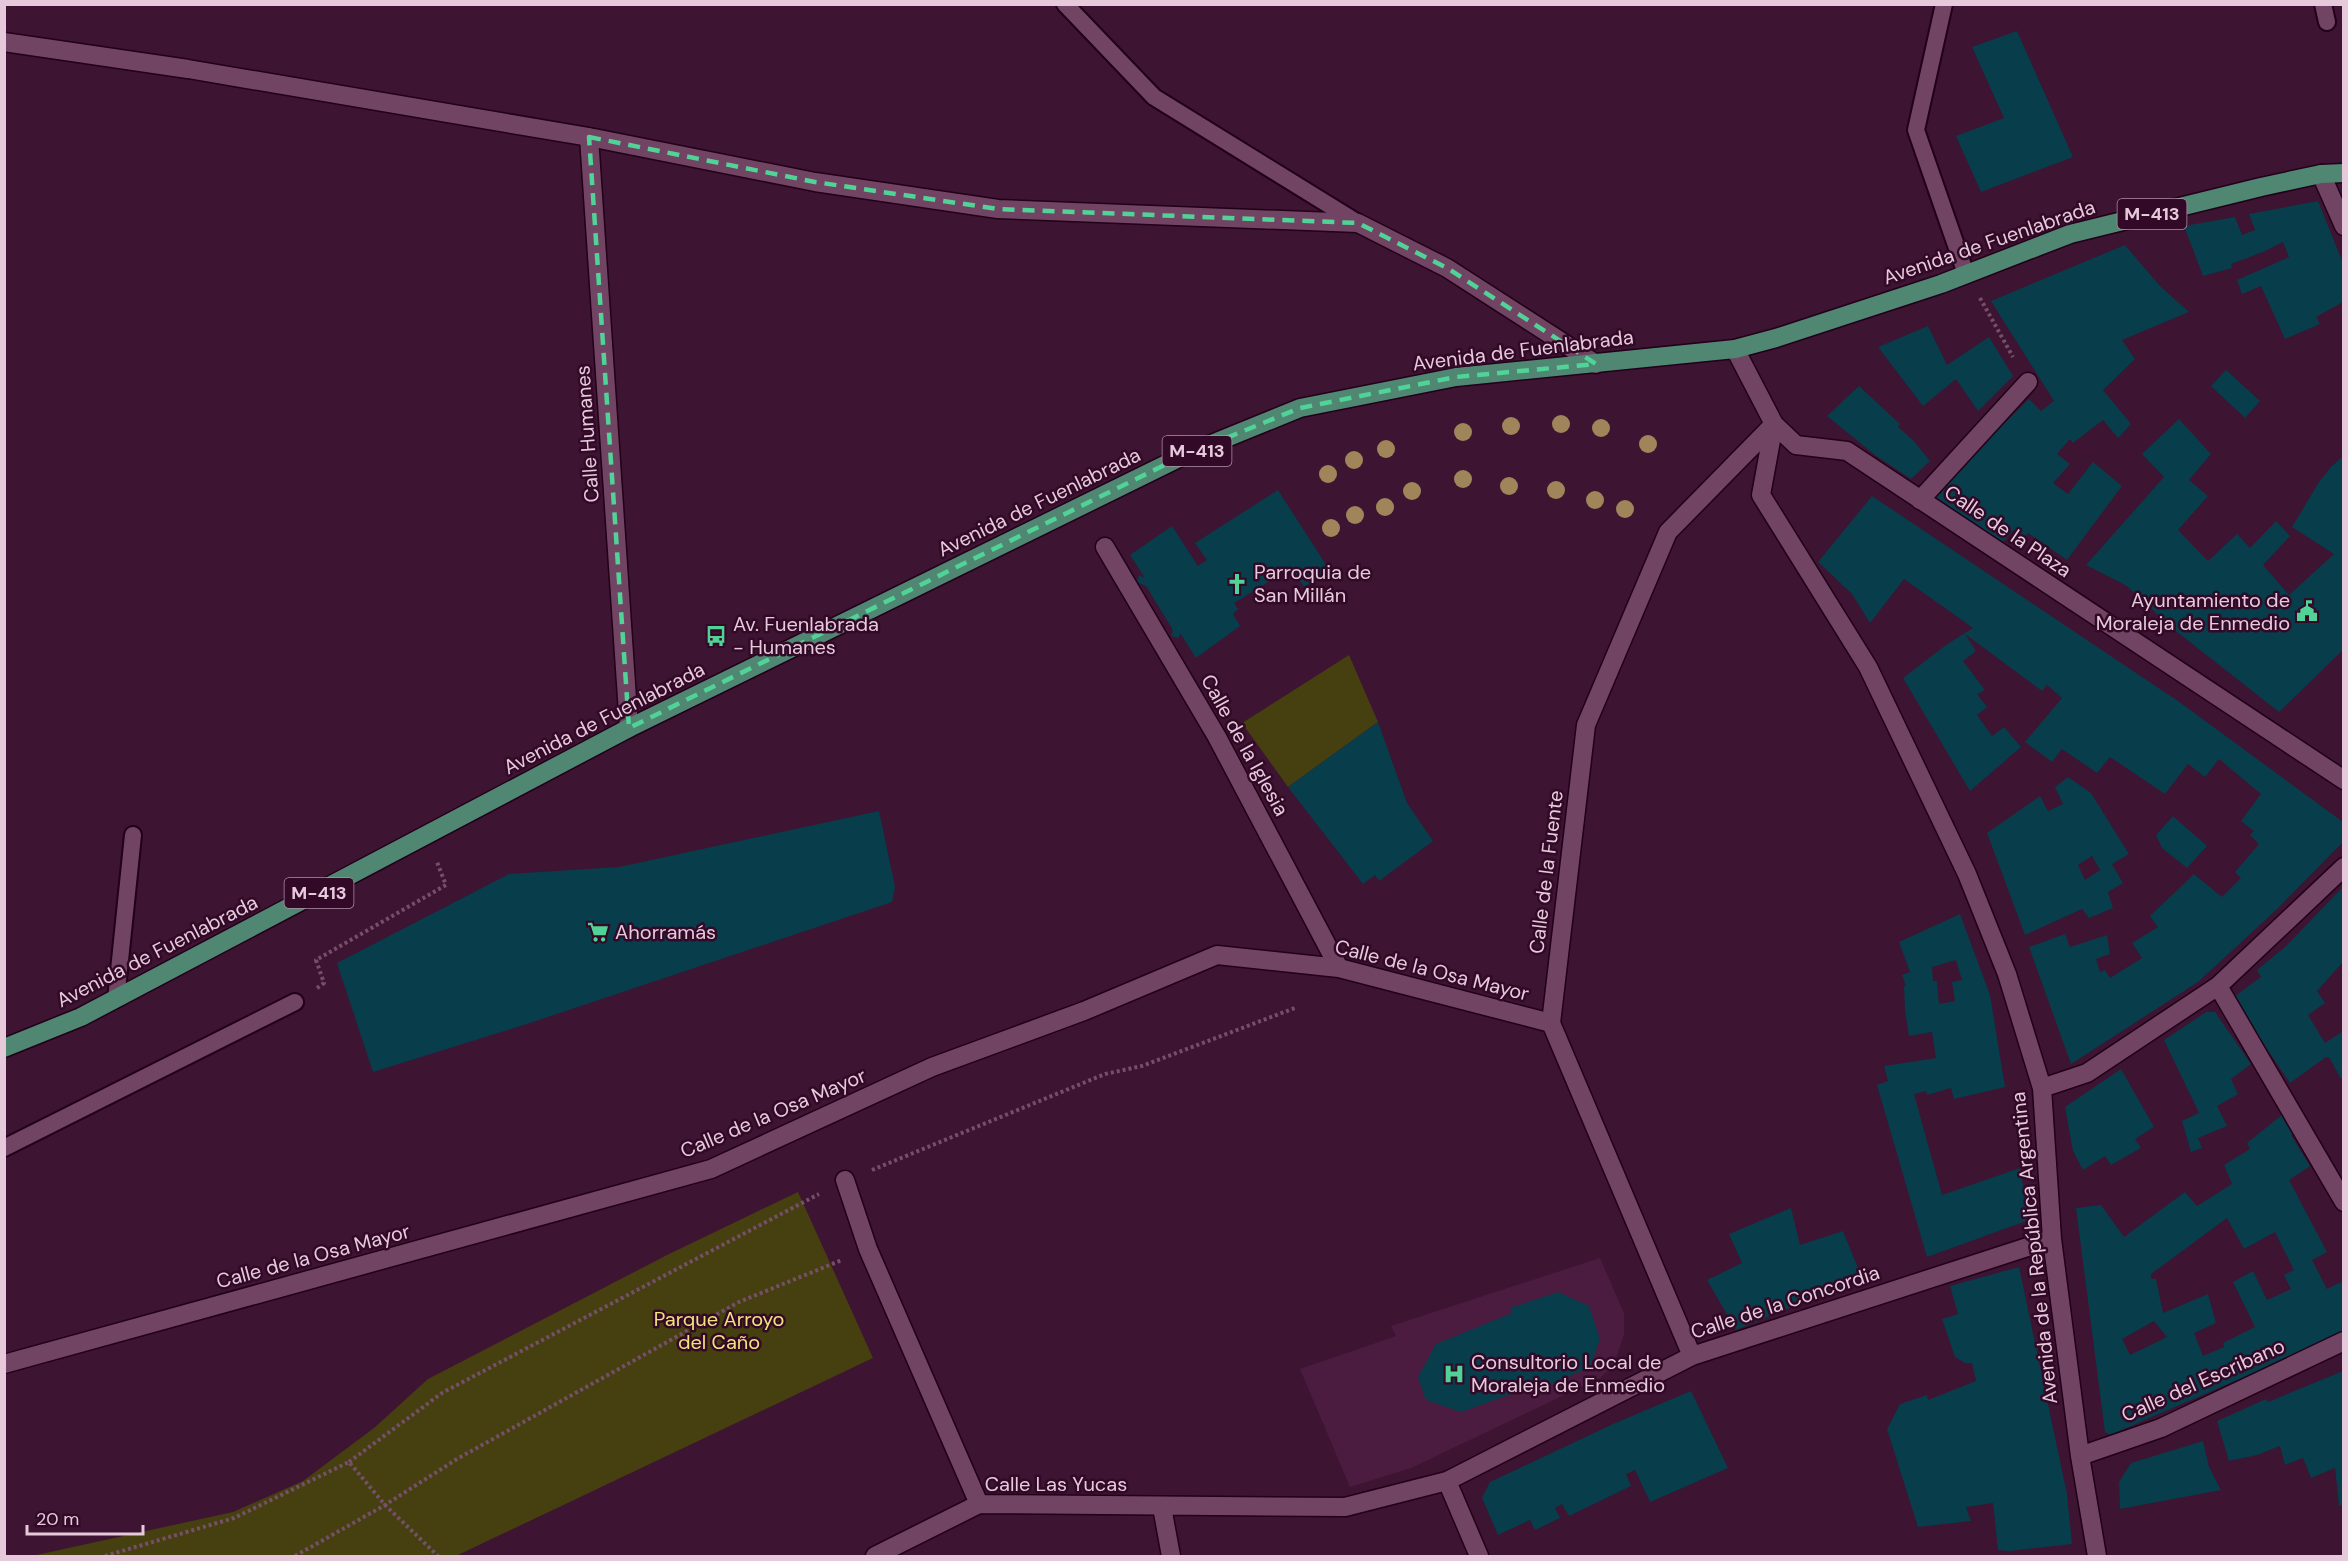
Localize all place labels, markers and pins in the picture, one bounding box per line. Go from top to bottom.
place label: Parroquia de San Millán [1254,559,1371,608]
church icon: Parroquia de San Millán [1225,572,1249,596]
place label: Ayuntamiento de Moraleja de Enmedio [2096,587,2290,636]
public building icon: Ayuntamiento de Moraleja de Enmedio [2295,599,2319,623]
place label: Av. Fuenlabrada - Humanes [733,611,879,660]
bus stop icon: Av. Fuenlabrada - Humanes [704,624,728,648]
place label: Ahorramás [615,919,716,945]
supermarket icon: Ahorramás [586,920,610,944]
place label: Consultorio Local de Moraleja de Enmedio [1471,1349,1665,1398]
hospital icon: Consultorio Local de Moraleja de Enmedio [1442,1362,1466,1386]

